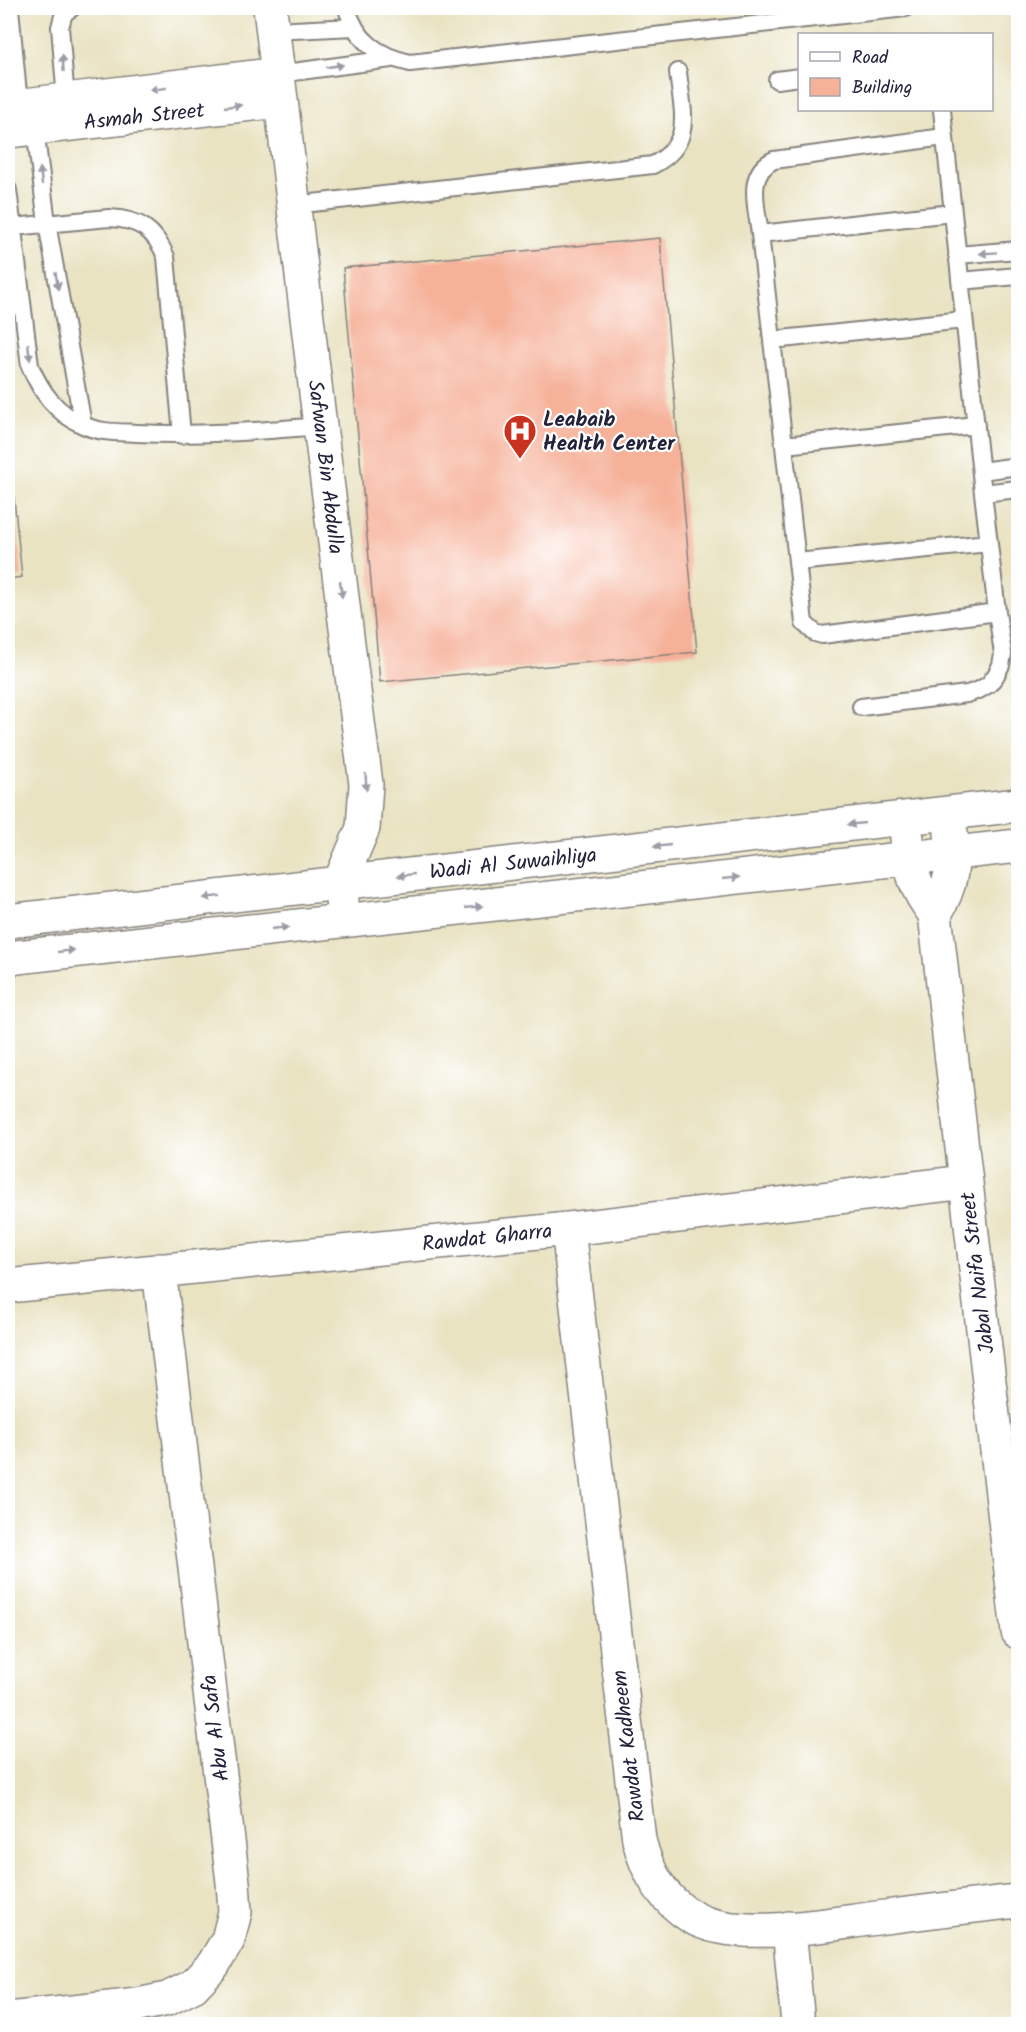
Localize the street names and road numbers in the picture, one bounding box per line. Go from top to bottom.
street label: Asmah Street [82,95,207,140]
street label: Safwan Bin Abdulla [297,378,352,556]
street label: Wadi Al Suwaihliya [428,839,598,890]
street label: Jabal Naifa Street [952,1189,1005,1356]
street label: Rawdat Gharra [420,1215,554,1262]
street label: Rawdat Kadheem [604,1668,655,1824]
street label: Abu Al Safa [194,1673,239,1783]

